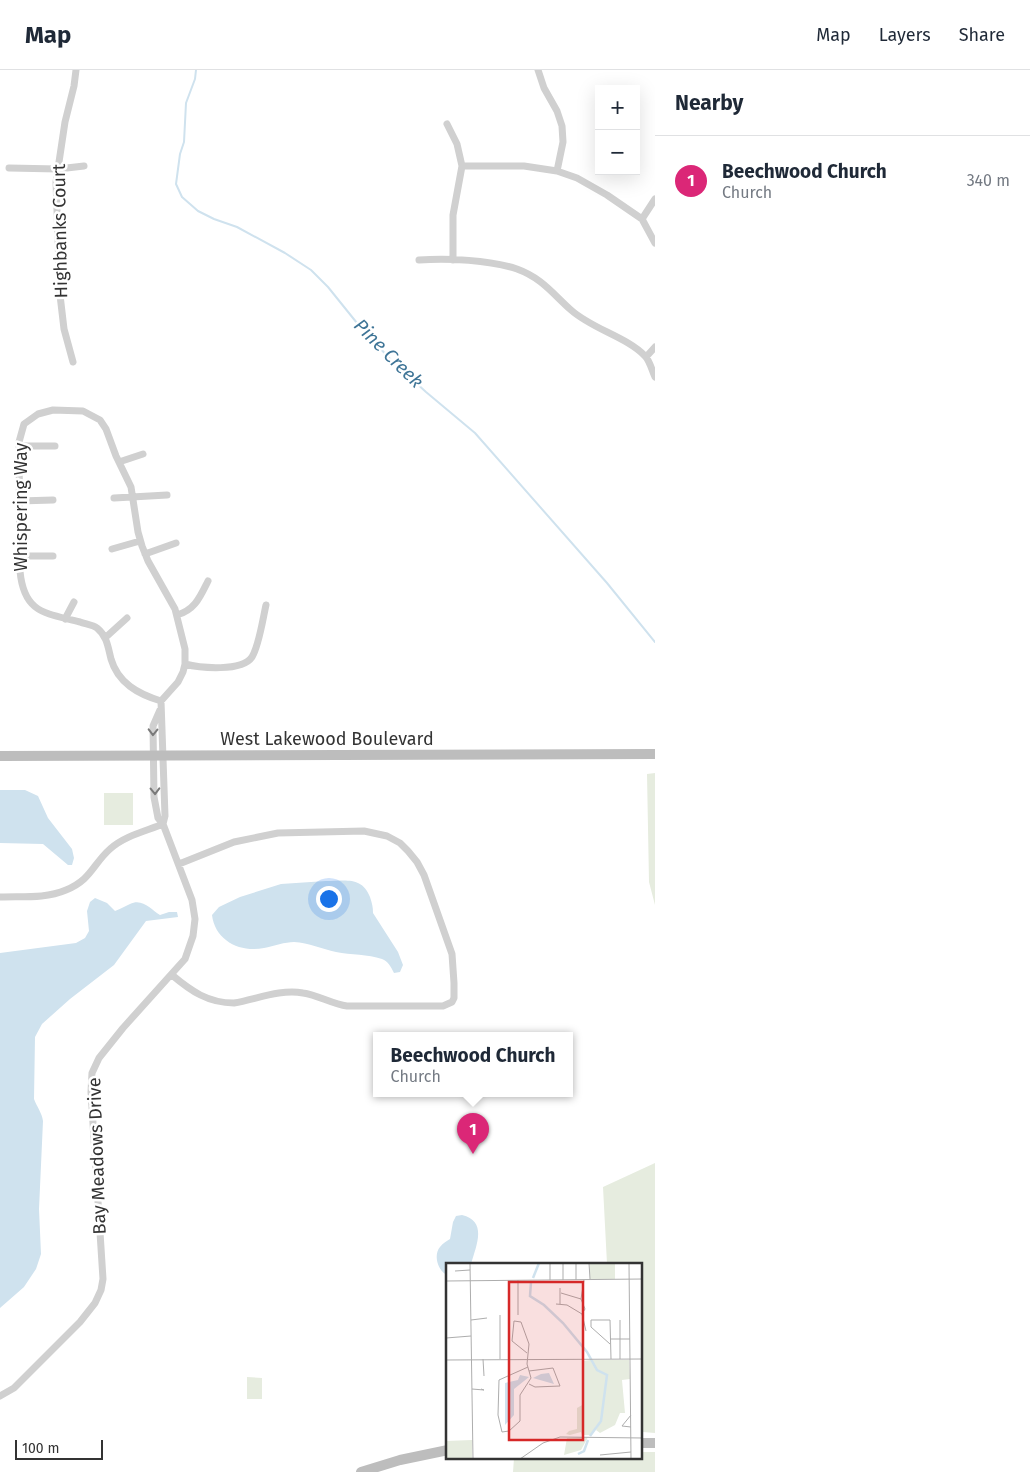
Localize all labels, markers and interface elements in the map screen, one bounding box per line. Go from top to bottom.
text: Map [25,21,71,49]
text: Map [816,24,851,46]
text: Layers [879,24,931,46]
text: Share [959,24,1005,46]
map controls [595,85,640,175]
button: + [595,85,640,130]
text: Nearby [675,90,743,116]
button: − [595,130,640,175]
text: Beechwood Church [722,160,887,183]
street label: Highbanks Court [48,163,72,298]
text: 1 [687,171,695,190]
text: 340 m [967,171,1010,190]
text: Church [722,183,772,202]
water label: Pine Creek [349,314,428,393]
street label: Whispering Way [10,442,32,571]
one-way arrow [148,728,158,736]
street label: West Lakewood Boulevard [220,728,434,750]
one-way arrow [149,787,160,795]
your location [316,886,342,912]
popup [373,1032,573,1097]
text: Beechwood Church [391,1044,555,1067]
text: Church [391,1067,441,1086]
street label: Bay Meadows Drive [83,1077,111,1235]
pin: 1 [457,1113,489,1154]
inset map [446,1263,642,1460]
scale bar [15,1437,102,1460]
text: 100 m [22,1440,59,1457]

